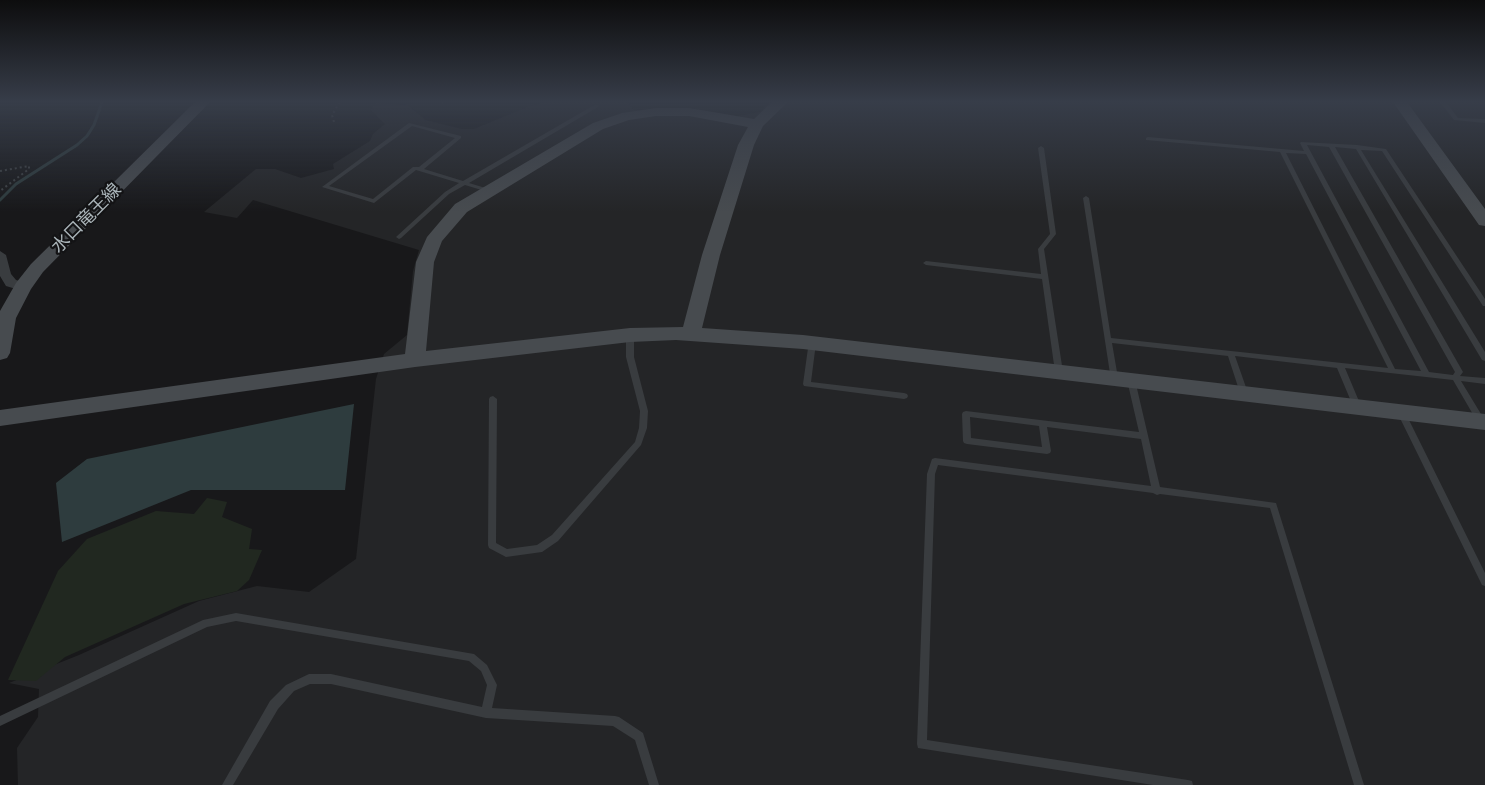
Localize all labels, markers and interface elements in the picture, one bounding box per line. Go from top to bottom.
street label: 水口竜王線 [47,179,125,257]

